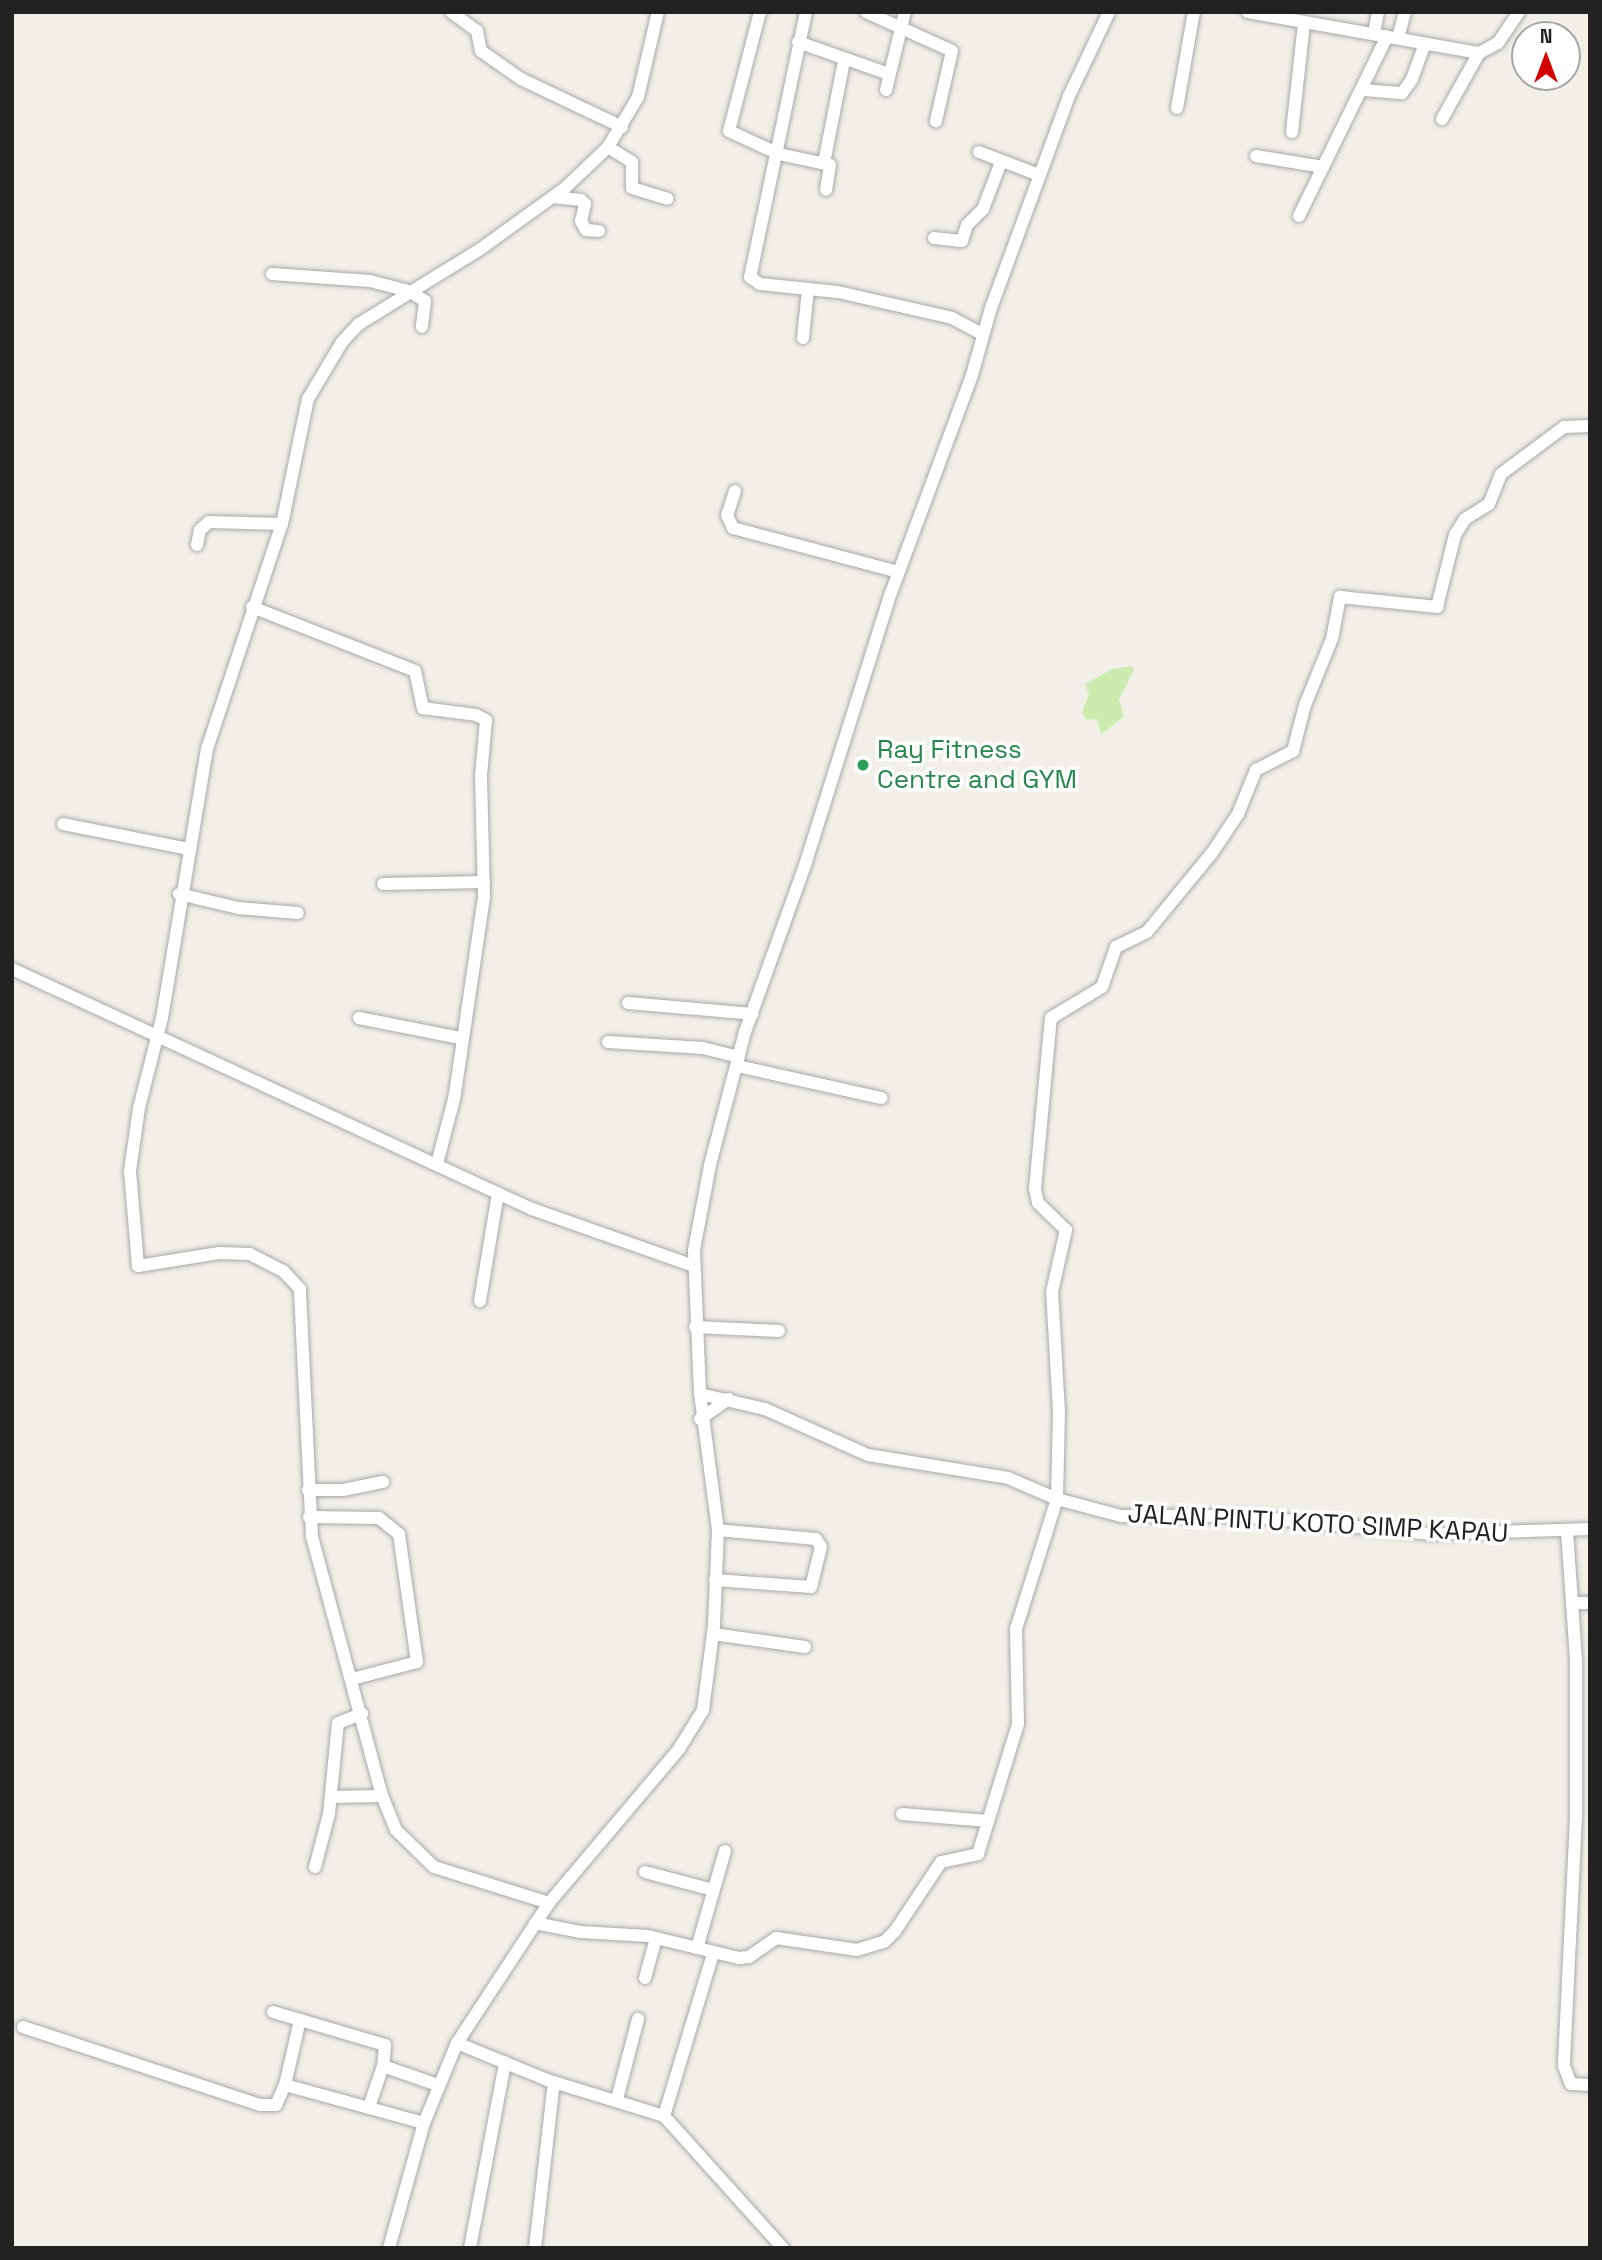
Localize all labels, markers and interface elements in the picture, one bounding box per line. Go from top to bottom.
north arrow [1511,21,1581,91]
text: N [1540,24,1552,49]
place label: Ray Fitness Centre and GYM [877,734,1077,796]
marker: Ray Fitness Centre and GYM [855,757,871,773]
street label: JALAN PINTU KOTO SIMP KAPAU [1127,1498,1509,1550]

